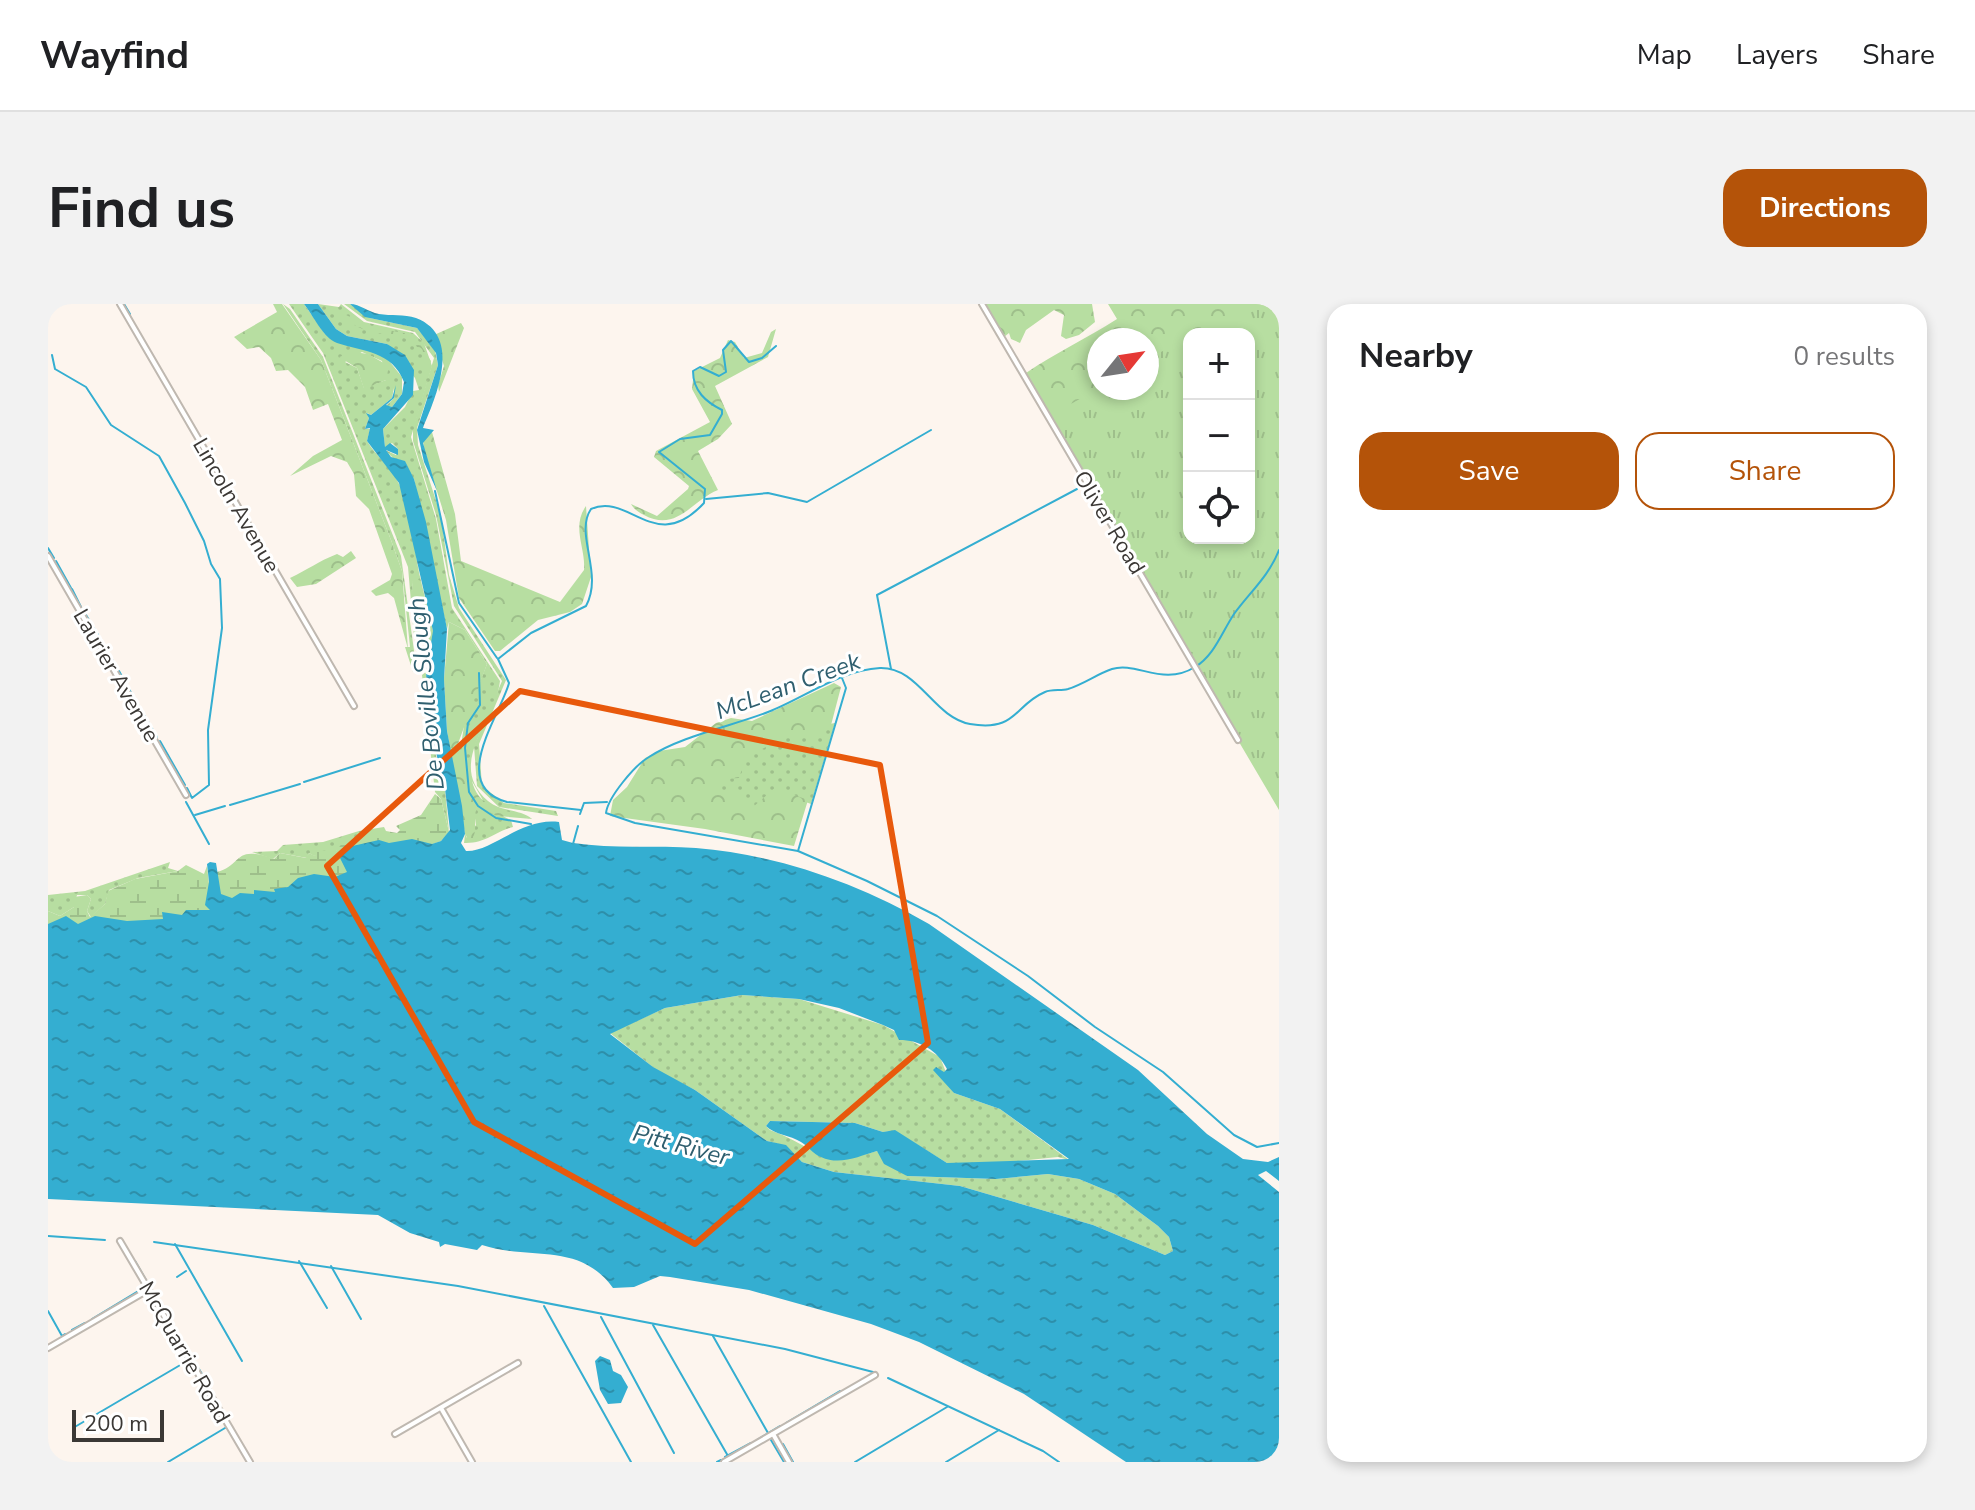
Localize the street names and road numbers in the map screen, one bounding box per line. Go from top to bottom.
street label: Lincoln Avenue [185,432,287,579]
street label: Oliver Road [1066,465,1152,580]
street label: Laurier Avenue [66,603,166,748]
street label: McQuarrie Road [131,1276,237,1429]

